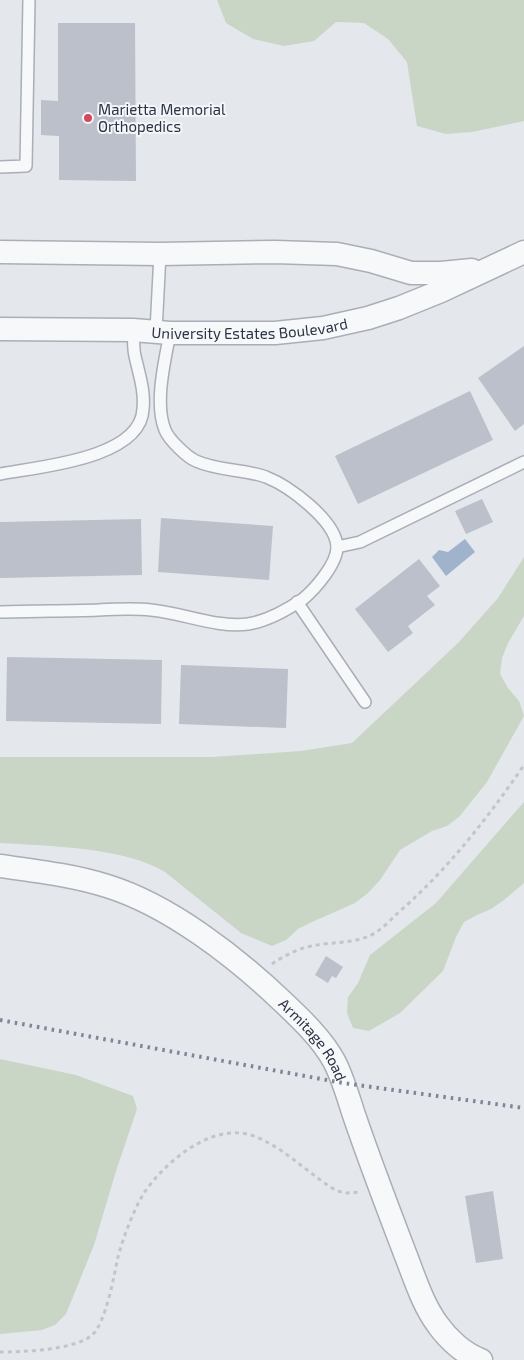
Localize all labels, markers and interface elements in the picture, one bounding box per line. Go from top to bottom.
place label: Marietta Memorial Orthopedics [98,100,226,135]
marker: Marietta Memorial Orthopedics [82,112,94,124]
street label: University Estates Boulevard [151,314,349,342]
street label: Armitage Road [276,994,351,1083]

